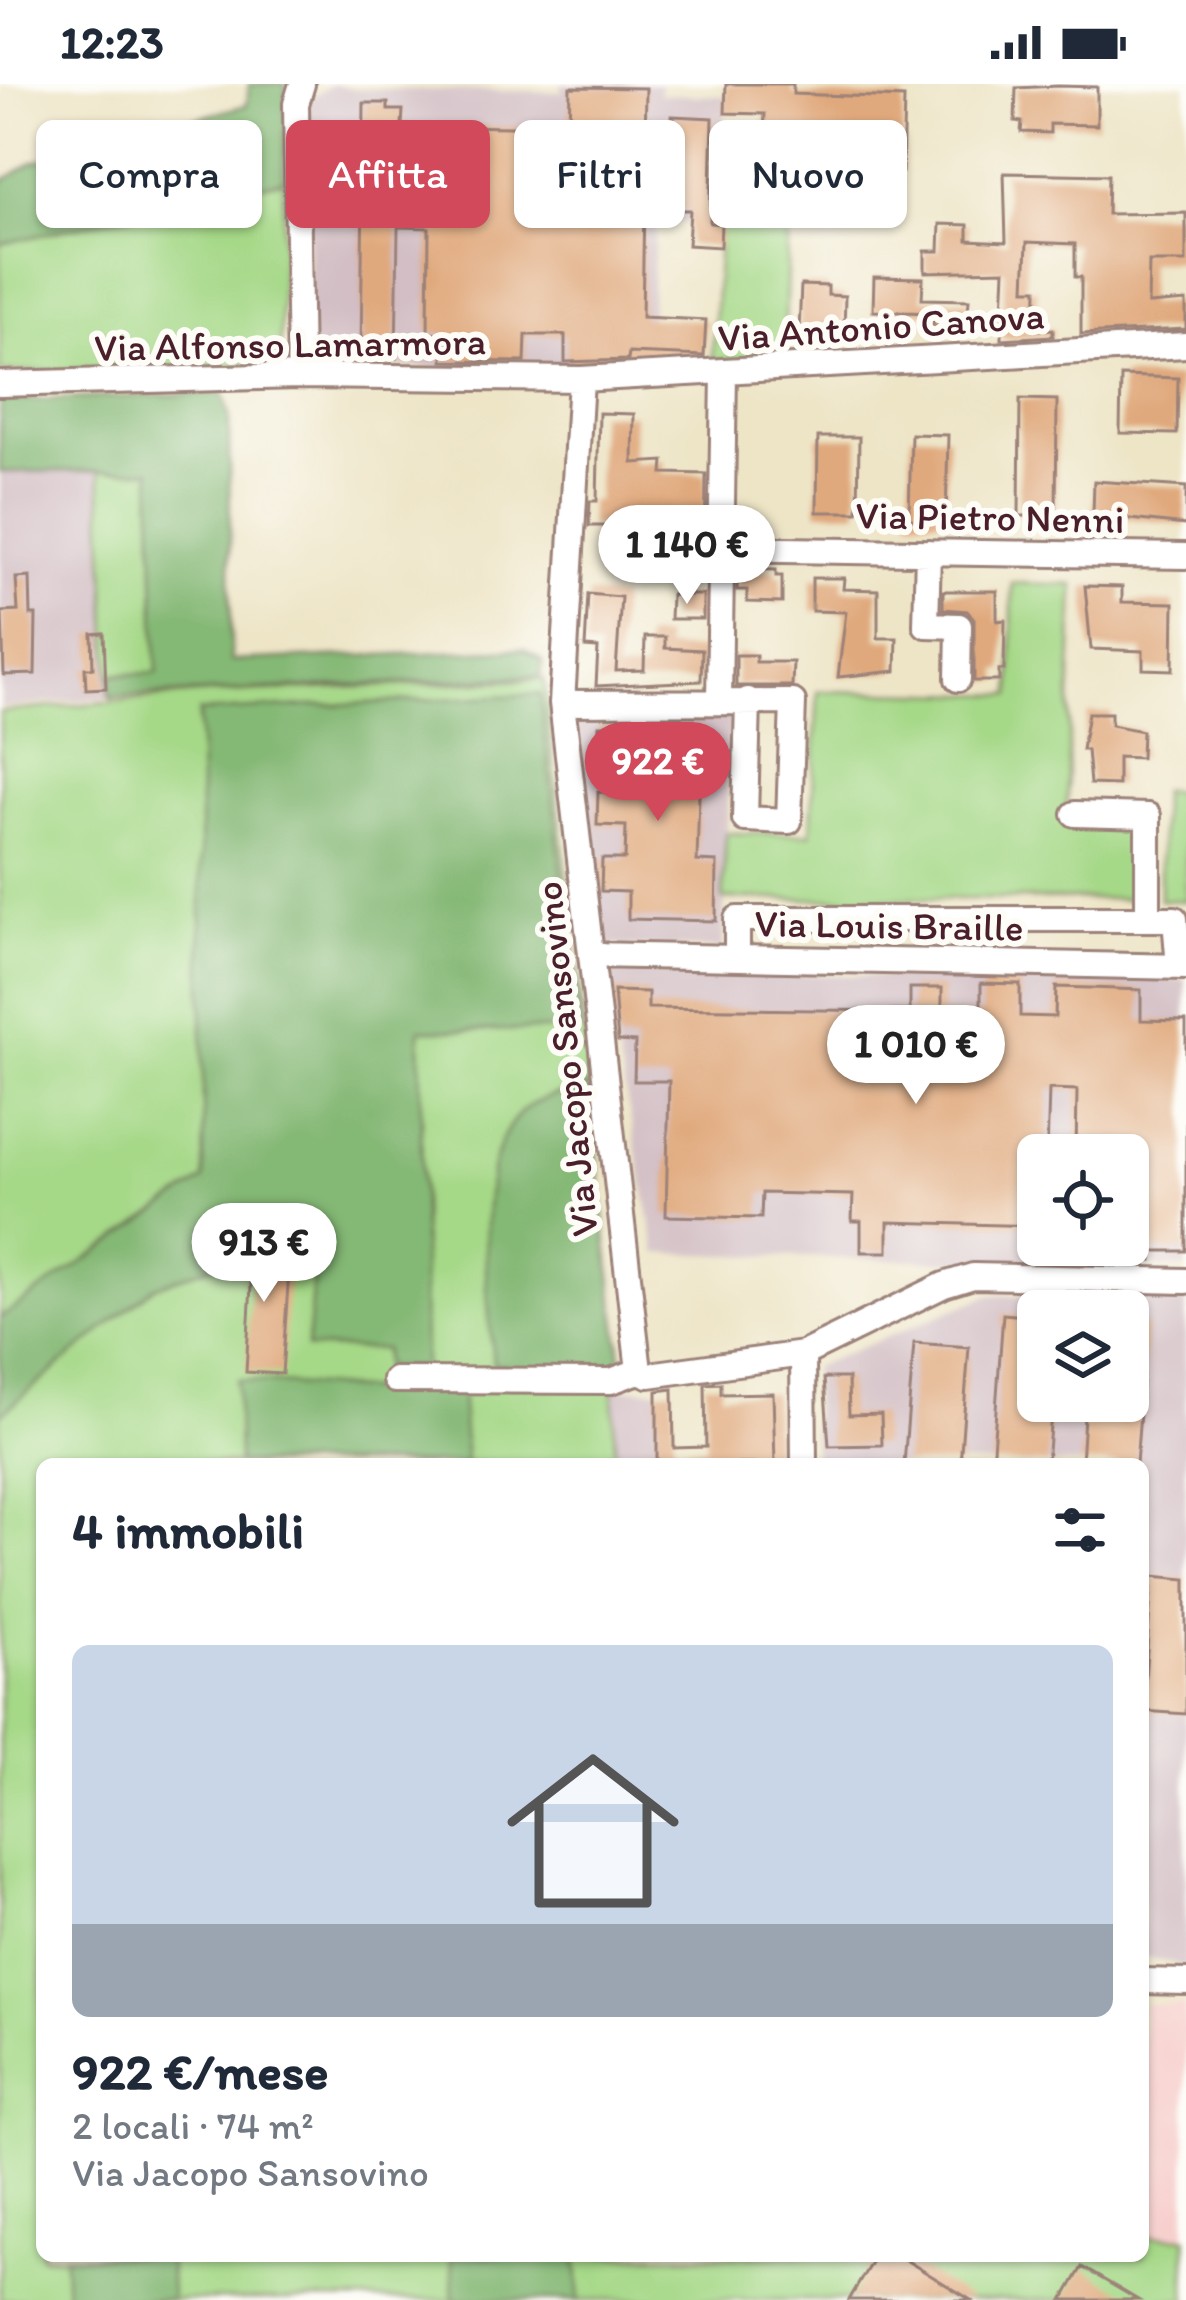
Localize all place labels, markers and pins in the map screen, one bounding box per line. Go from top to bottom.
pin: 1 140 € [576,505,798,607]
pin: 922 € [574,722,742,824]
pin: 1 010 € [805,1005,1027,1107]
pin: 913 € [180,1203,348,1305]

